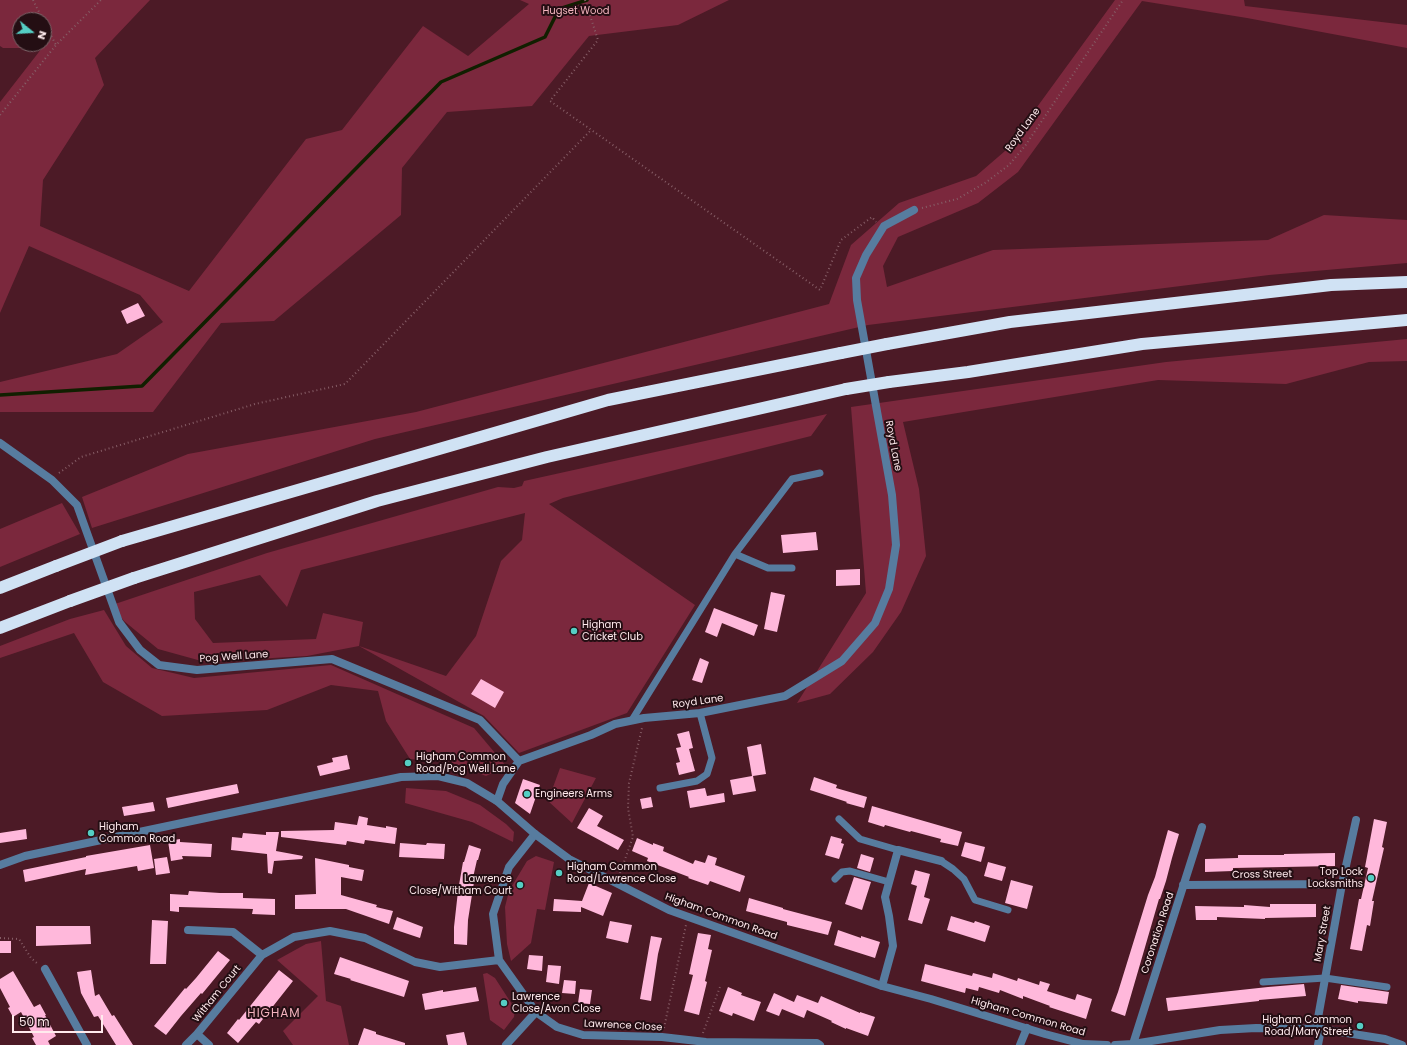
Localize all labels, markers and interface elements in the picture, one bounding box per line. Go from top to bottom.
park label: Hugset Wood [542,5,610,17]
north arrow [12,12,52,52]
text: N [34,29,51,42]
street label: Royd Lane [1003,106,1043,154]
street label: Royd Lane [882,420,904,472]
place label: Higham Cricket Club [582,619,643,642]
marker: Higham Cricket Club [569,626,579,636]
street label: Pog Well Lane [199,649,269,665]
street label: Royd Lane [672,692,724,712]
place label: Higham Common Road/Pog Well Lane [416,751,516,774]
marker: Higham Common Road/Pog Well Lane [403,758,413,768]
place label: Engineers Arms [535,788,612,800]
marker: Engineers Arms [522,789,532,799]
place label: Higham Common Road [99,821,175,844]
marker: Higham Common Road [86,828,96,838]
place label: Higham Common Road/Lawrence Close [567,861,676,884]
place label: Top Lock Locksmiths [1308,866,1363,890]
marker: Higham Common Road/Lawrence Close [554,868,564,878]
street label: Cross Street [1232,868,1292,882]
place label: Lawrence Close/Witham Court [409,873,512,896]
marker: Top Lock Locksmiths [1366,873,1376,883]
marker: Lawrence Close/Witham Court [515,880,525,890]
street label: Higham Common Road [663,891,779,943]
street label: Coronation Road [1139,891,1177,975]
street label: Mary Street [1312,905,1334,963]
street label: Witham Court [190,963,244,1025]
place label: Lawrence Close/Avon Close [512,991,601,1014]
street label: Higham Common Road [969,995,1087,1039]
marker: Lawrence Close/Avon Close [499,998,509,1008]
scale bar [14,1007,105,1033]
district label: HIGHAM [247,1007,301,1021]
text: 50 m [19,1013,50,1030]
place label: Higham Common Road/Mary Street [1262,1014,1352,1038]
street label: Lawrence Close [583,1018,663,1034]
marker: Higham Common Road/Mary Street [1355,1021,1365,1031]

